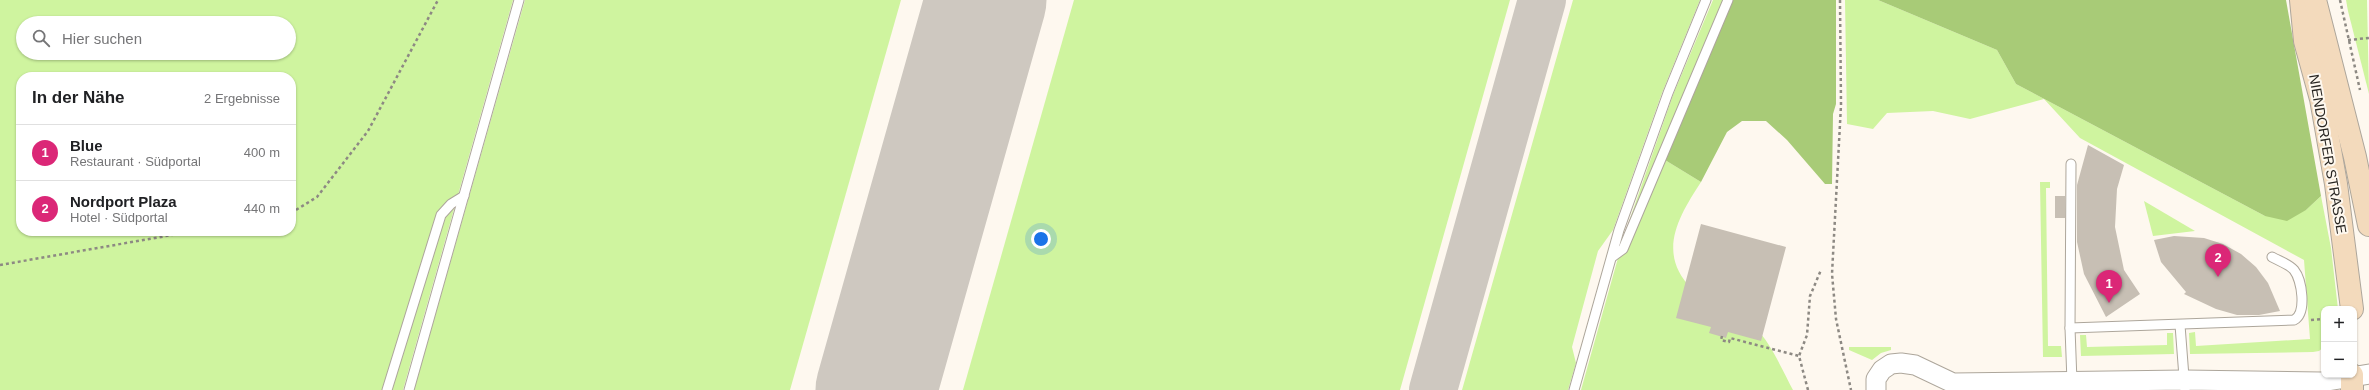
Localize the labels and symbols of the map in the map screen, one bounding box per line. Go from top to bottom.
street label: NIENDORFER STRASSE [2306,73,2350,235]
your location [1031,229,1051,249]
pin: 2 [2205,244,2231,277]
pin: 1 [2096,270,2122,303]

